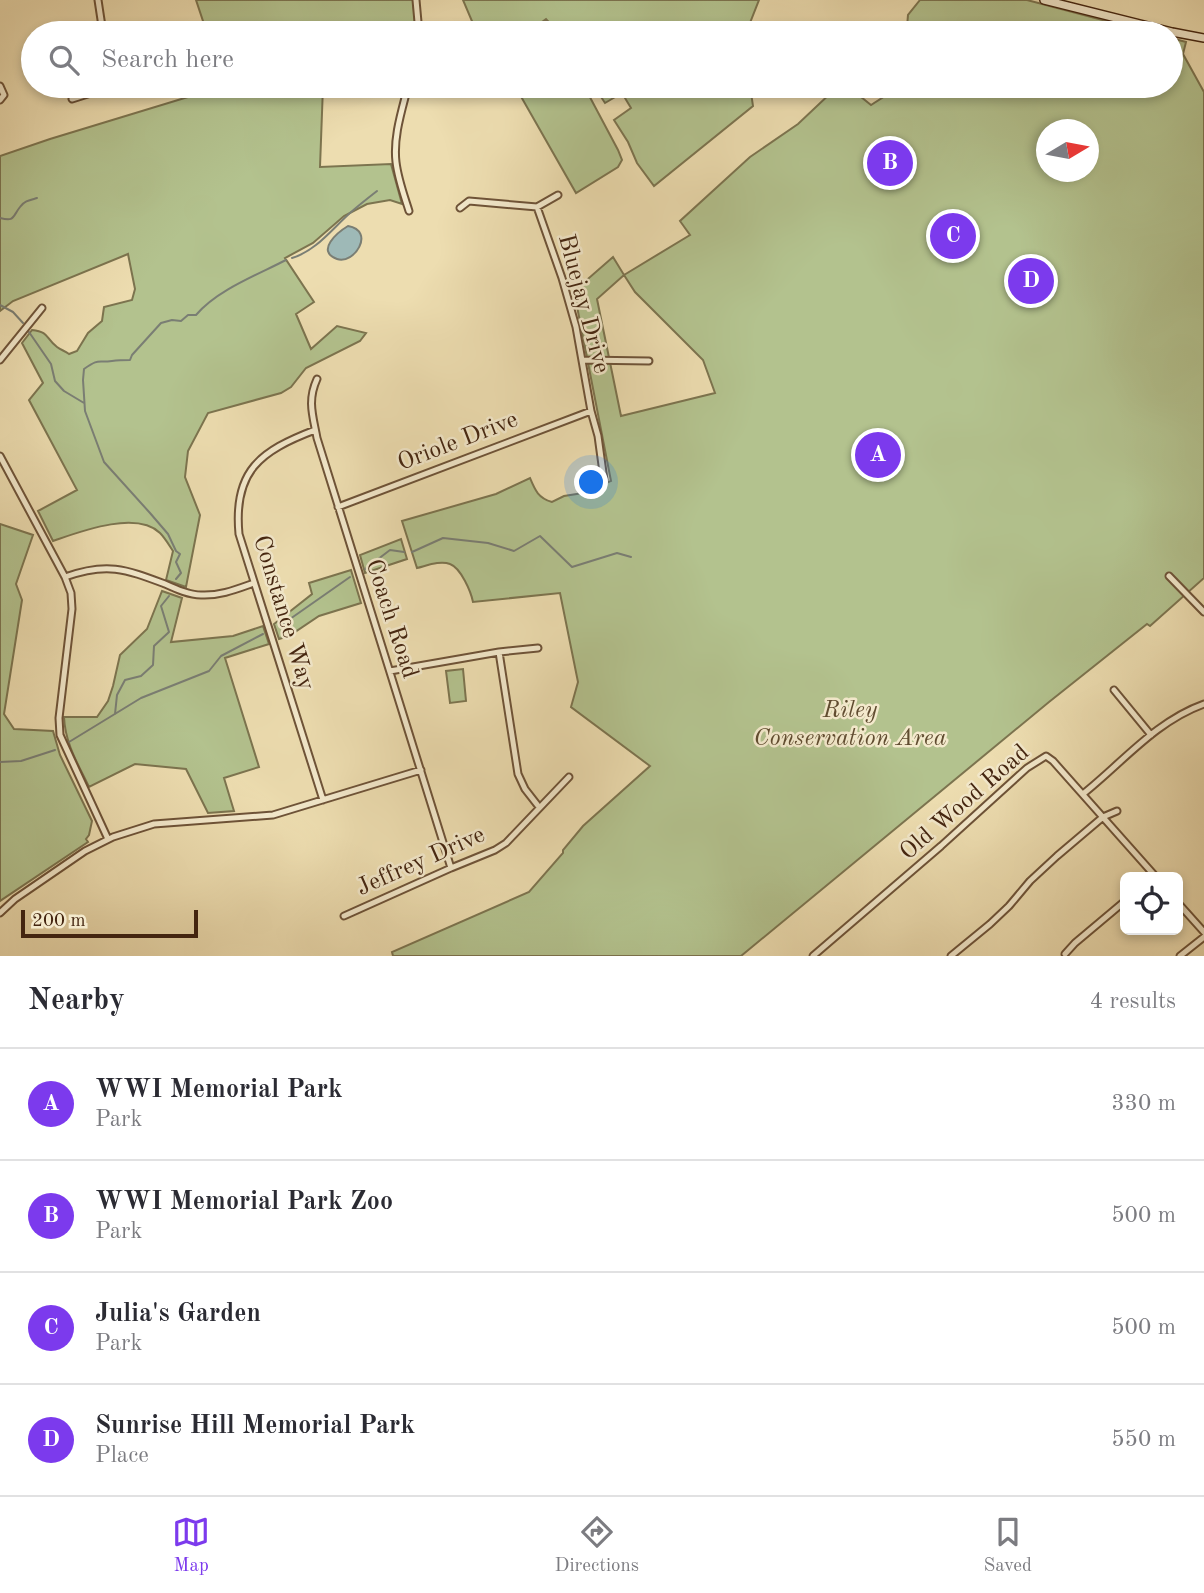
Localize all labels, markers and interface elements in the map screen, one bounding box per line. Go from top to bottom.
search box [21,21,1183,98]
icon: search [45,41,83,79]
text: Search here [101,47,234,73]
north arrow [1036,119,1099,182]
pin: B [867,137,913,189]
pin: C [930,210,976,262]
street label: Bluejay Drive [553,232,613,376]
pin: D [1008,255,1054,307]
street label: Oriole Drive [394,408,522,476]
pin: A [855,429,901,481]
your location [574,465,608,499]
street label: Constance Way [248,533,318,694]
street label: Coach Road [360,557,422,681]
park label: Riley Conservation Area [753,699,947,751]
street label: Old Wood Road [896,741,1034,865]
street label: Jeffrey Drive [353,823,489,901]
map controls [1120,872,1183,935]
button: locate [1120,872,1183,935]
scale bar [21,907,198,939]
text: 200 m [32,912,85,931]
text: Nearby [28,986,125,1016]
text: 4 results [1090,990,1176,1013]
text: WWI Memorial Park [95,1077,343,1103]
text: A [42,1092,60,1115]
text: 330 m [1111,1092,1176,1115]
text: Park [95,1108,142,1131]
text: WWI Memorial Park Zoo [95,1189,393,1215]
text: B [43,1204,59,1227]
text: 500 m [1111,1204,1176,1227]
text: Park [95,1220,142,1243]
text: Julia's Garden [95,1301,261,1327]
text: C [43,1316,59,1339]
text: 500 m [1111,1316,1176,1339]
text: Park [95,1332,142,1355]
text: Sunrise Hill Memorial Park [95,1413,415,1439]
text: D [42,1428,60,1451]
text: 550 m [1111,1428,1176,1451]
text: Place [95,1444,149,1467]
tab: Map [172,1513,210,1578]
tab: Directions [555,1513,639,1578]
tab: Saved [983,1513,1032,1578]

